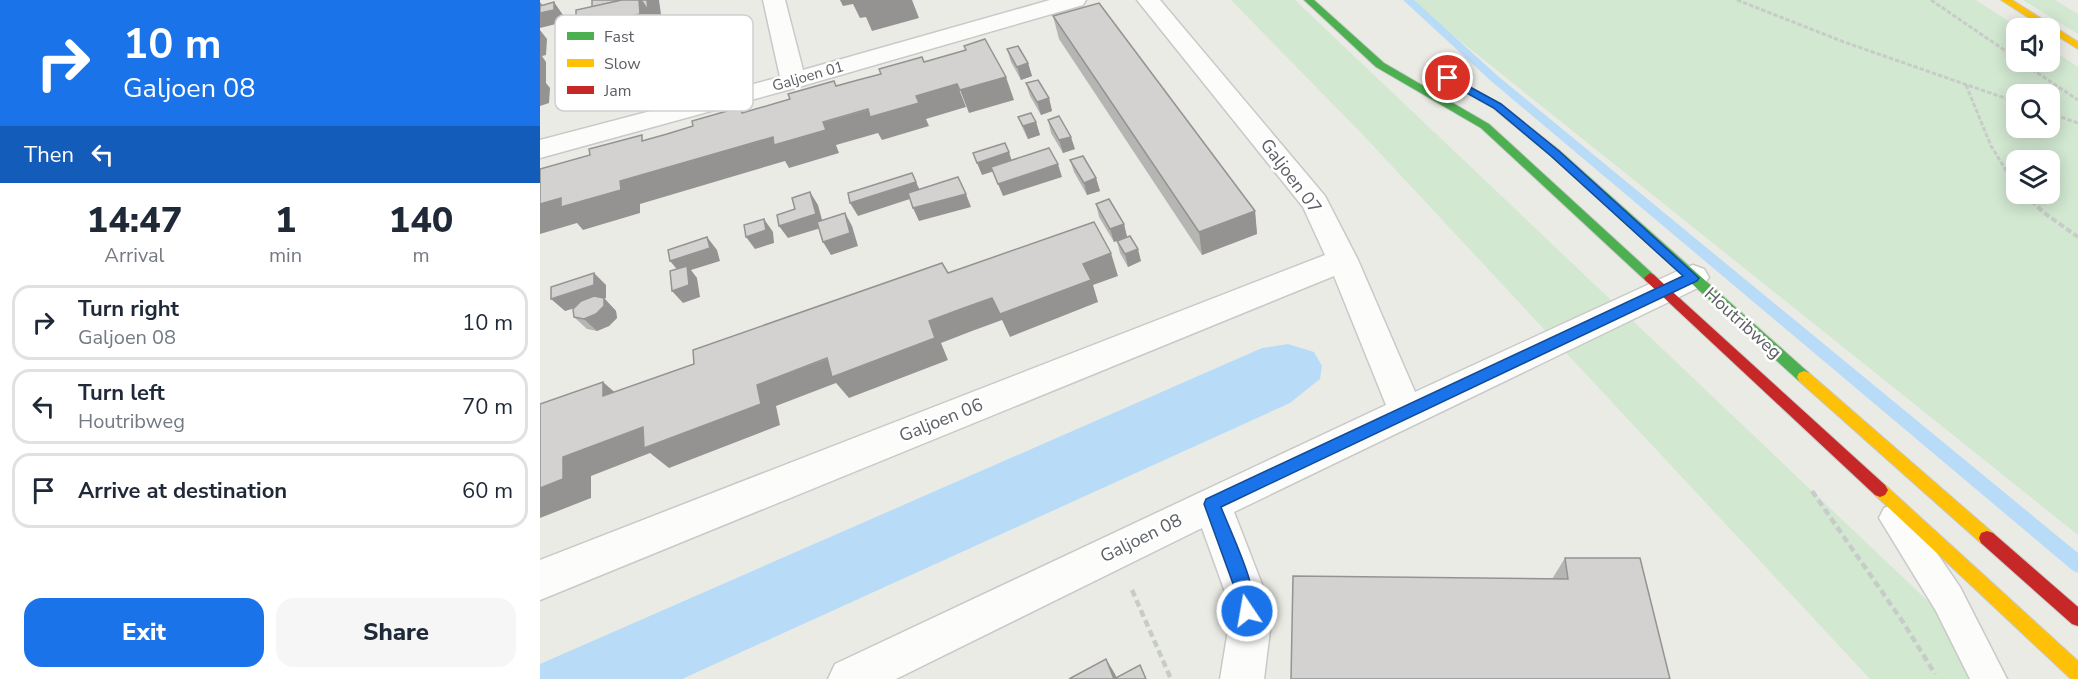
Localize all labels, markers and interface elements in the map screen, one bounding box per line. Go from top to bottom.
legend [555,15,753,111]
text: 10 m [123,16,222,73]
map controls [2006,18,2060,204]
button: sound [2006,18,2060,72]
icon: right [24,24,102,102]
text: Fast [604,26,635,48]
pin [1422,52,1473,103]
text: Slow [604,53,641,75]
street label: Galjoen 01 [770,56,846,96]
icon: arrive [1431,61,1464,94]
text: Galjoen 08 [123,70,255,107]
text: Jam [603,80,631,102]
button: search [2006,84,2060,138]
street label: Galjoen 07 [1255,134,1327,218]
icon: left [86,138,119,171]
text: Then [24,140,74,170]
button: layers [2006,150,2060,204]
text: 14:47 [87,196,182,245]
text: 1 [275,196,296,245]
text: 140 [389,196,453,245]
text: Arrival [104,242,165,269]
text: min [269,242,302,269]
text: m [412,242,430,269]
street label: Houtribweg [1699,282,1787,364]
text: Turn right [78,294,179,324]
icon: right [27,306,60,339]
text: 10 m [462,308,513,338]
text: Galjoen 08 [78,324,176,351]
text: Turn left [78,378,165,408]
icon: left [27,390,60,423]
text: 70 m [462,392,513,422]
street label: Galjoen 06 [896,392,986,448]
text: Houtribweg [78,408,185,435]
icon: arrive [27,474,60,507]
text: Arrive at destination [78,476,287,506]
text: 60 m [462,476,513,506]
street label: Galjoen 08 [1096,508,1186,568]
position arrow [1215,579,1279,643]
button: Exit [24,598,264,667]
button: Share [276,598,516,667]

